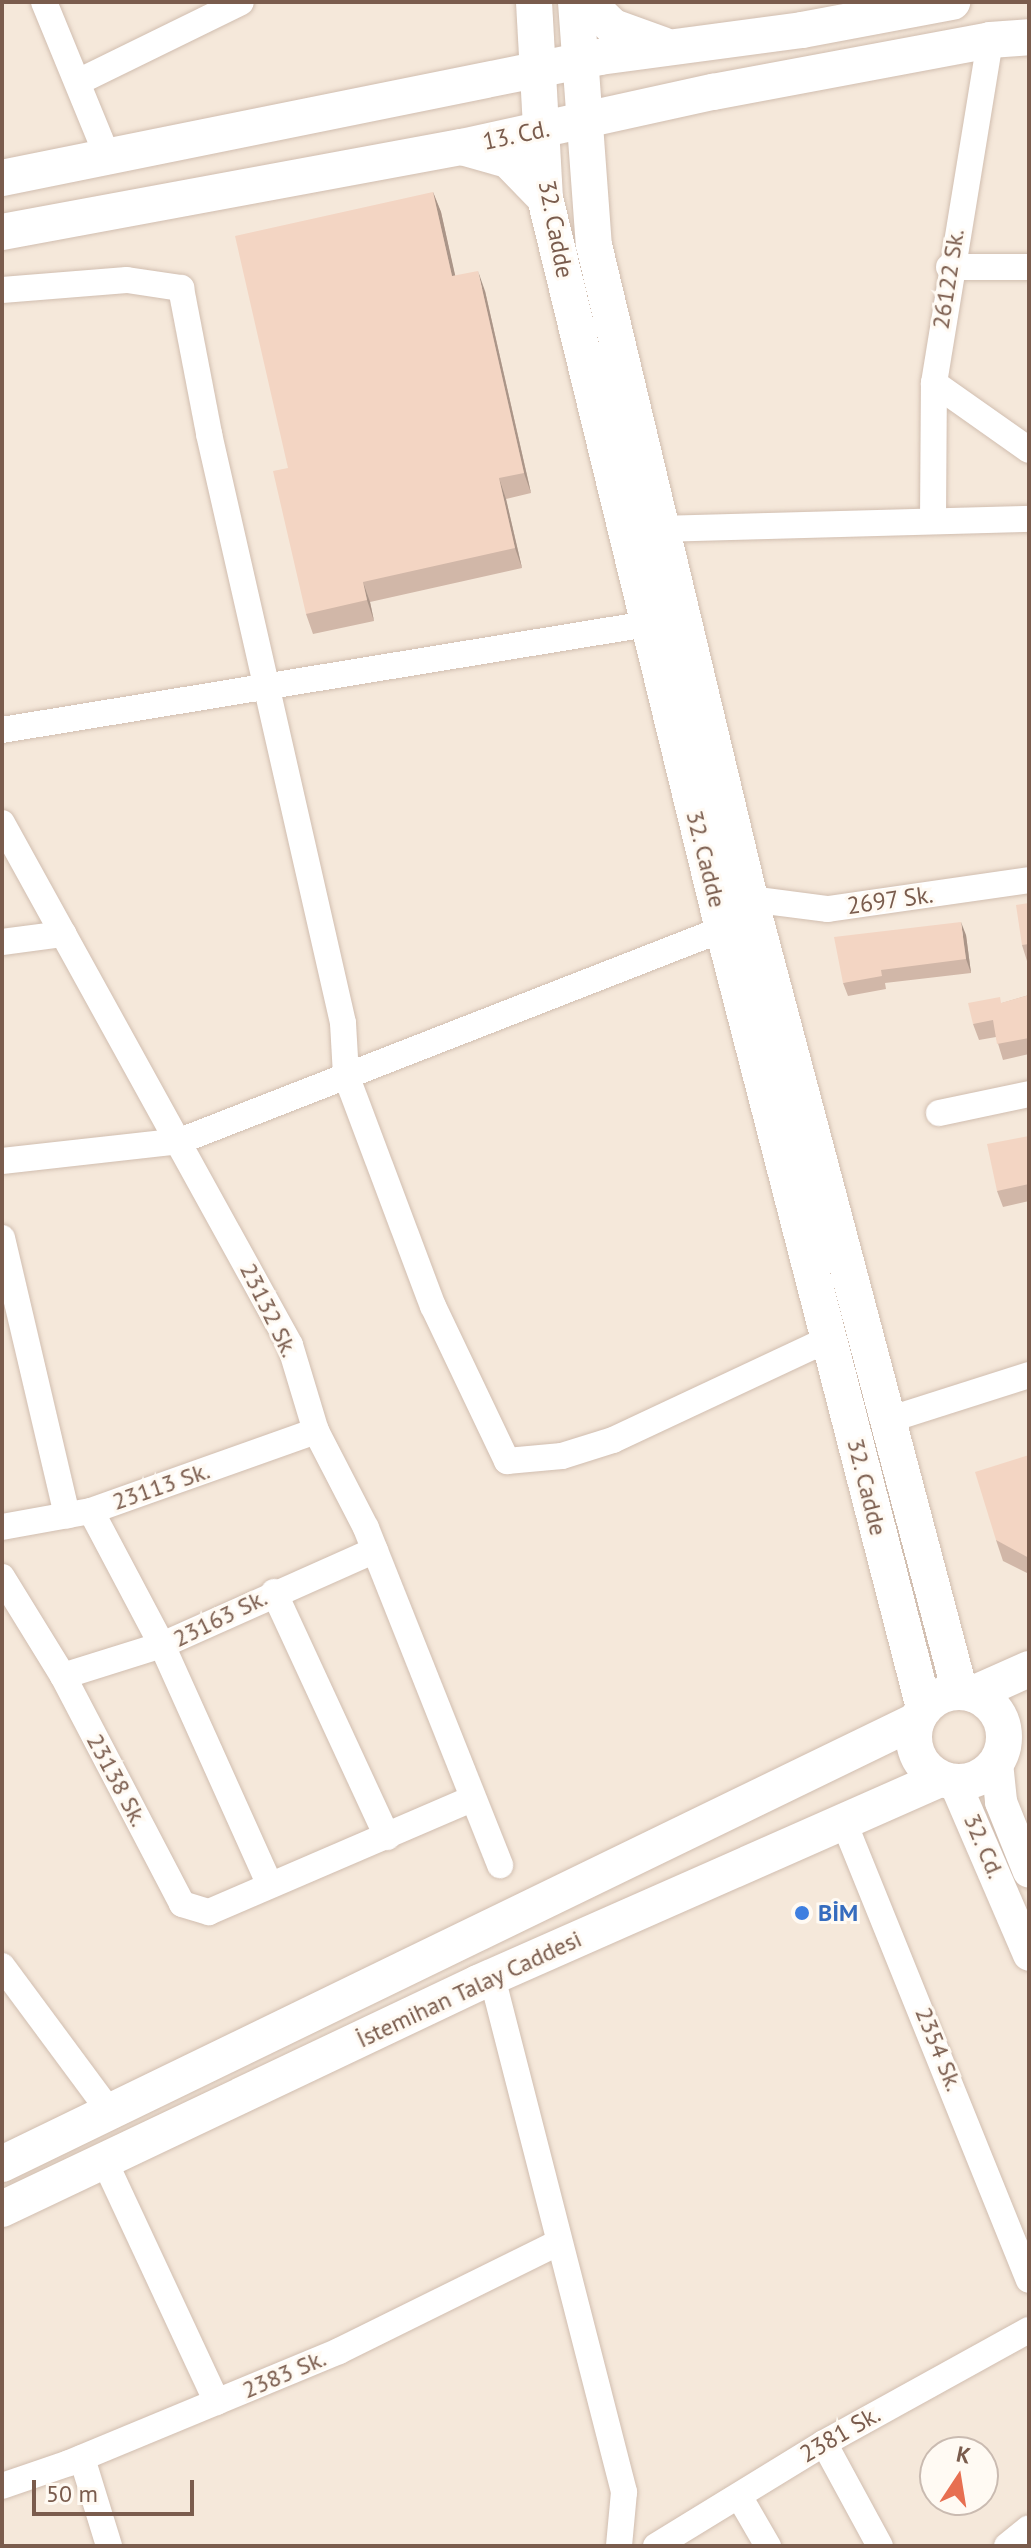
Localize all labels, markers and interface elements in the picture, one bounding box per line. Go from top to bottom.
street label: 13. Cd. [479,114,553,156]
street label: 32. Cadde [532,177,580,281]
street label: 26122 Sk. [926,227,970,331]
street label: 32. Cadde [680,807,732,911]
street label: 2697 Sk. [844,880,936,920]
street label: 23132 Sk. [234,1258,304,1362]
street label: 32. Cadde [841,1435,893,1539]
street label: 23113 Sk. [108,1456,214,1516]
street label: 23163 Sk. [168,1583,272,1653]
street label: 23138 Sk. [81,1729,153,1831]
street label: 32. Cd. [957,1808,1011,1884]
place label: BİM [818,1899,858,1927]
marker: BİM [793,1904,811,1922]
street label: İstemihan Talay Caddesi [351,1924,587,2054]
street label: 2354 Sk. [909,2003,969,2095]
street label: 2383 Sk. [238,2344,330,2404]
street label: 2381 Sk. [795,2400,885,2468]
north arrow [919,2436,999,2516]
text: K [954,2439,973,2470]
scale bar [36,2464,198,2514]
text: 50 m [46,2478,98,2509]

